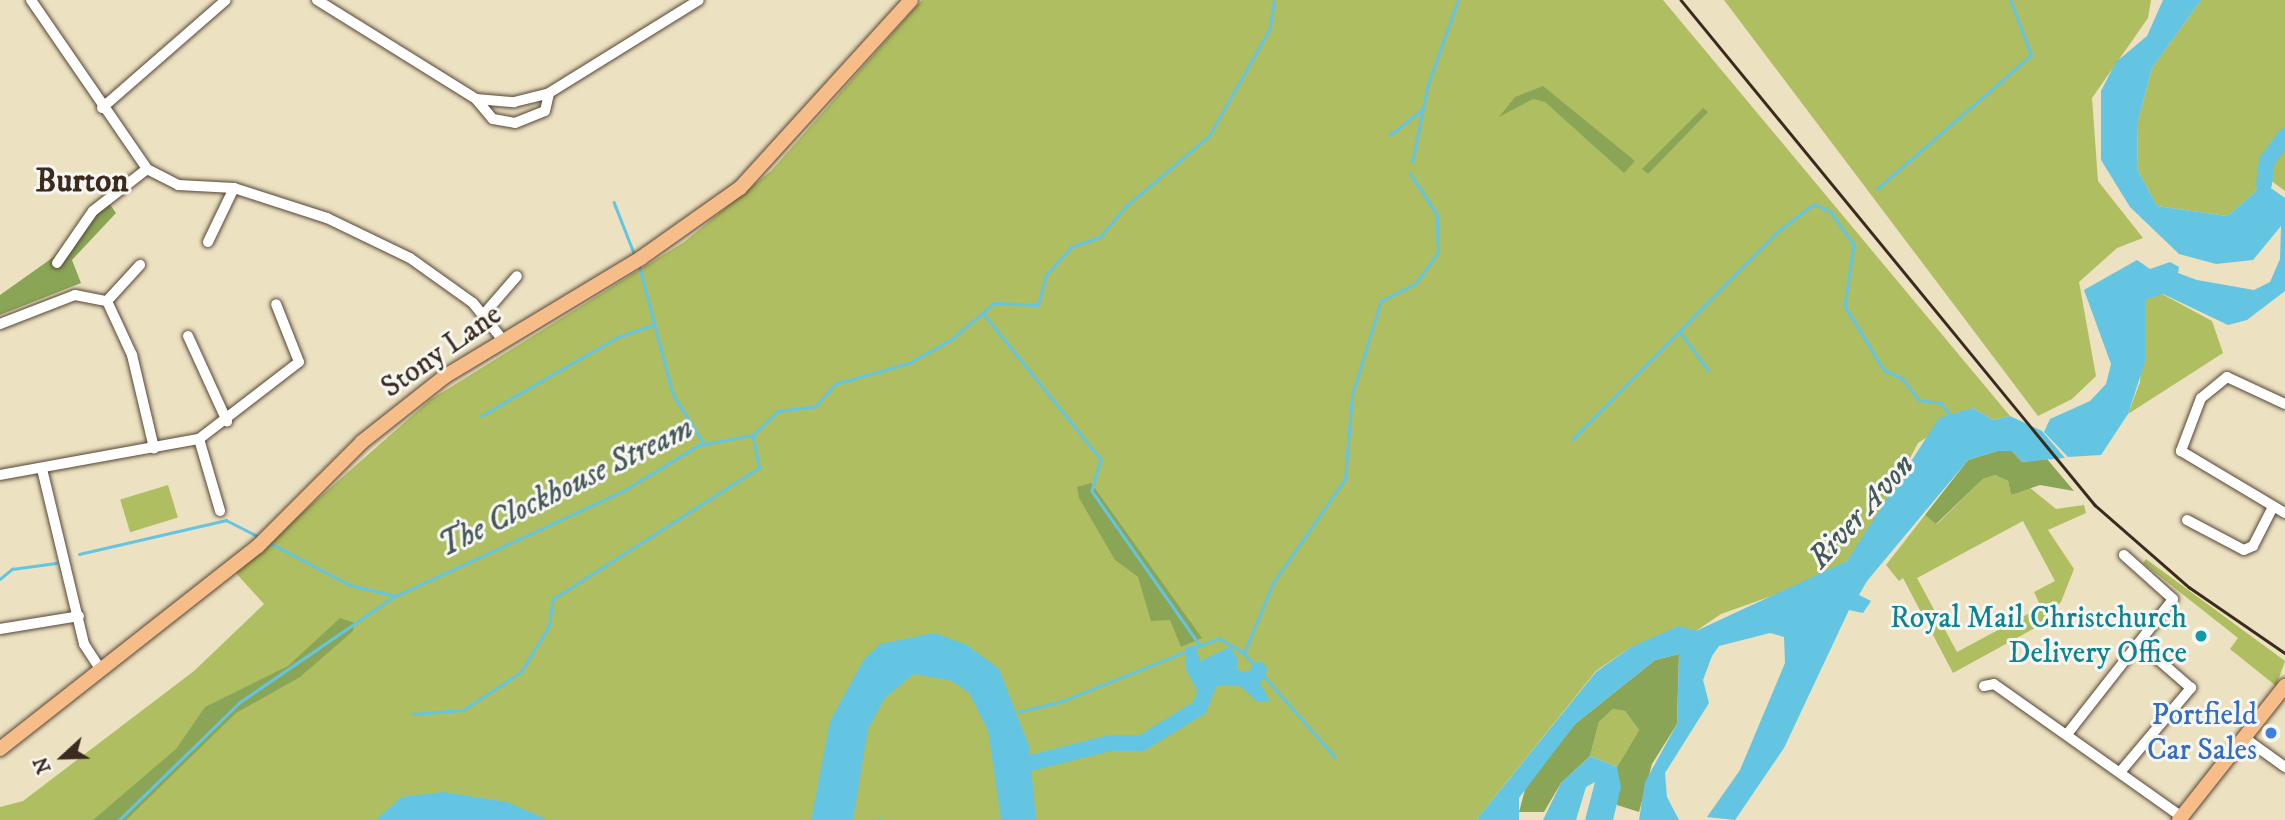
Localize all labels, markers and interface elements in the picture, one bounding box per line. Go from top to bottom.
district label: Burton [36,162,128,202]
street label: Stony Lane [375,298,509,406]
water label: The Clockhouse Stream [432,410,700,566]
water label: River Avon [1801,447,1923,577]
place label: Royal Mail Christchurch Delivery Office [1890,601,2187,672]
marker: Royal Mail Christchurch Delivery Office [2193,628,2209,644]
place label: Portfield Car Sales [2147,698,2257,768]
north arrow [28,722,98,792]
marker: Portfield Car Sales [2263,725,2279,741]
text: N [29,754,57,777]

